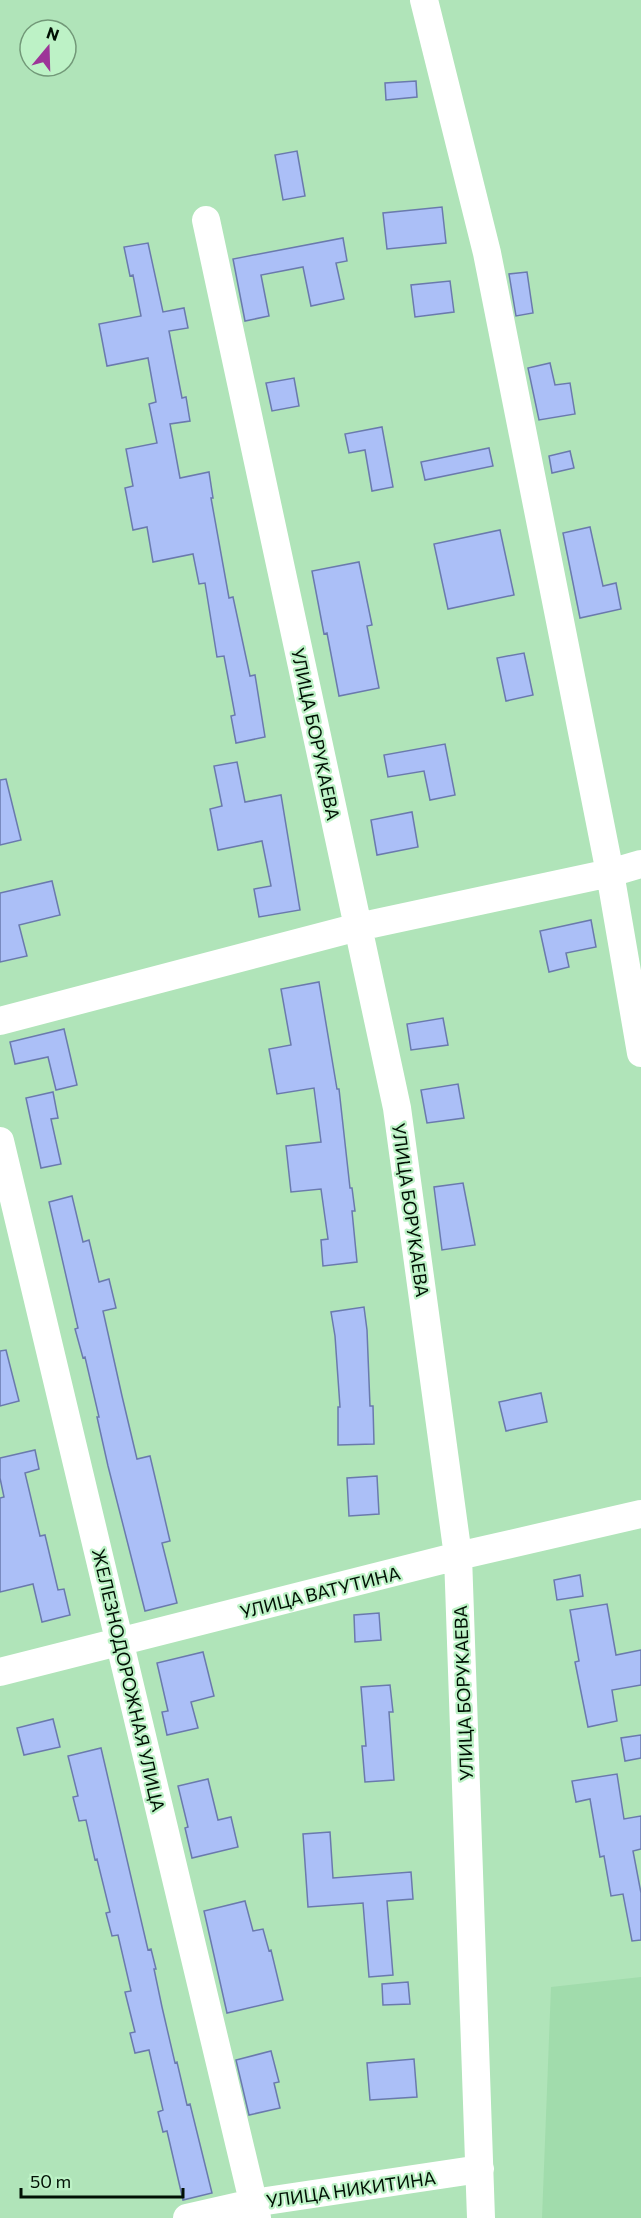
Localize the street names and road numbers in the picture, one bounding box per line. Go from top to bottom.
street label: УЛИЦА БОРУКАЕВА [287,646,345,822]
street label: УЛИЦА БОРУКАЕВА [388,1122,434,1298]
street label: ЖЕЛЕЗНОДОРОЖНАЯ УЛИЦА [88,1546,170,1814]
street label: УЛИЦА ВАТУТИНА [238,1561,402,1623]
street label: УЛИЦА БОРУКАЕВА [449,1605,477,1781]
street label: УЛИЦА НИКИТИНА [265,2166,437,2212]

